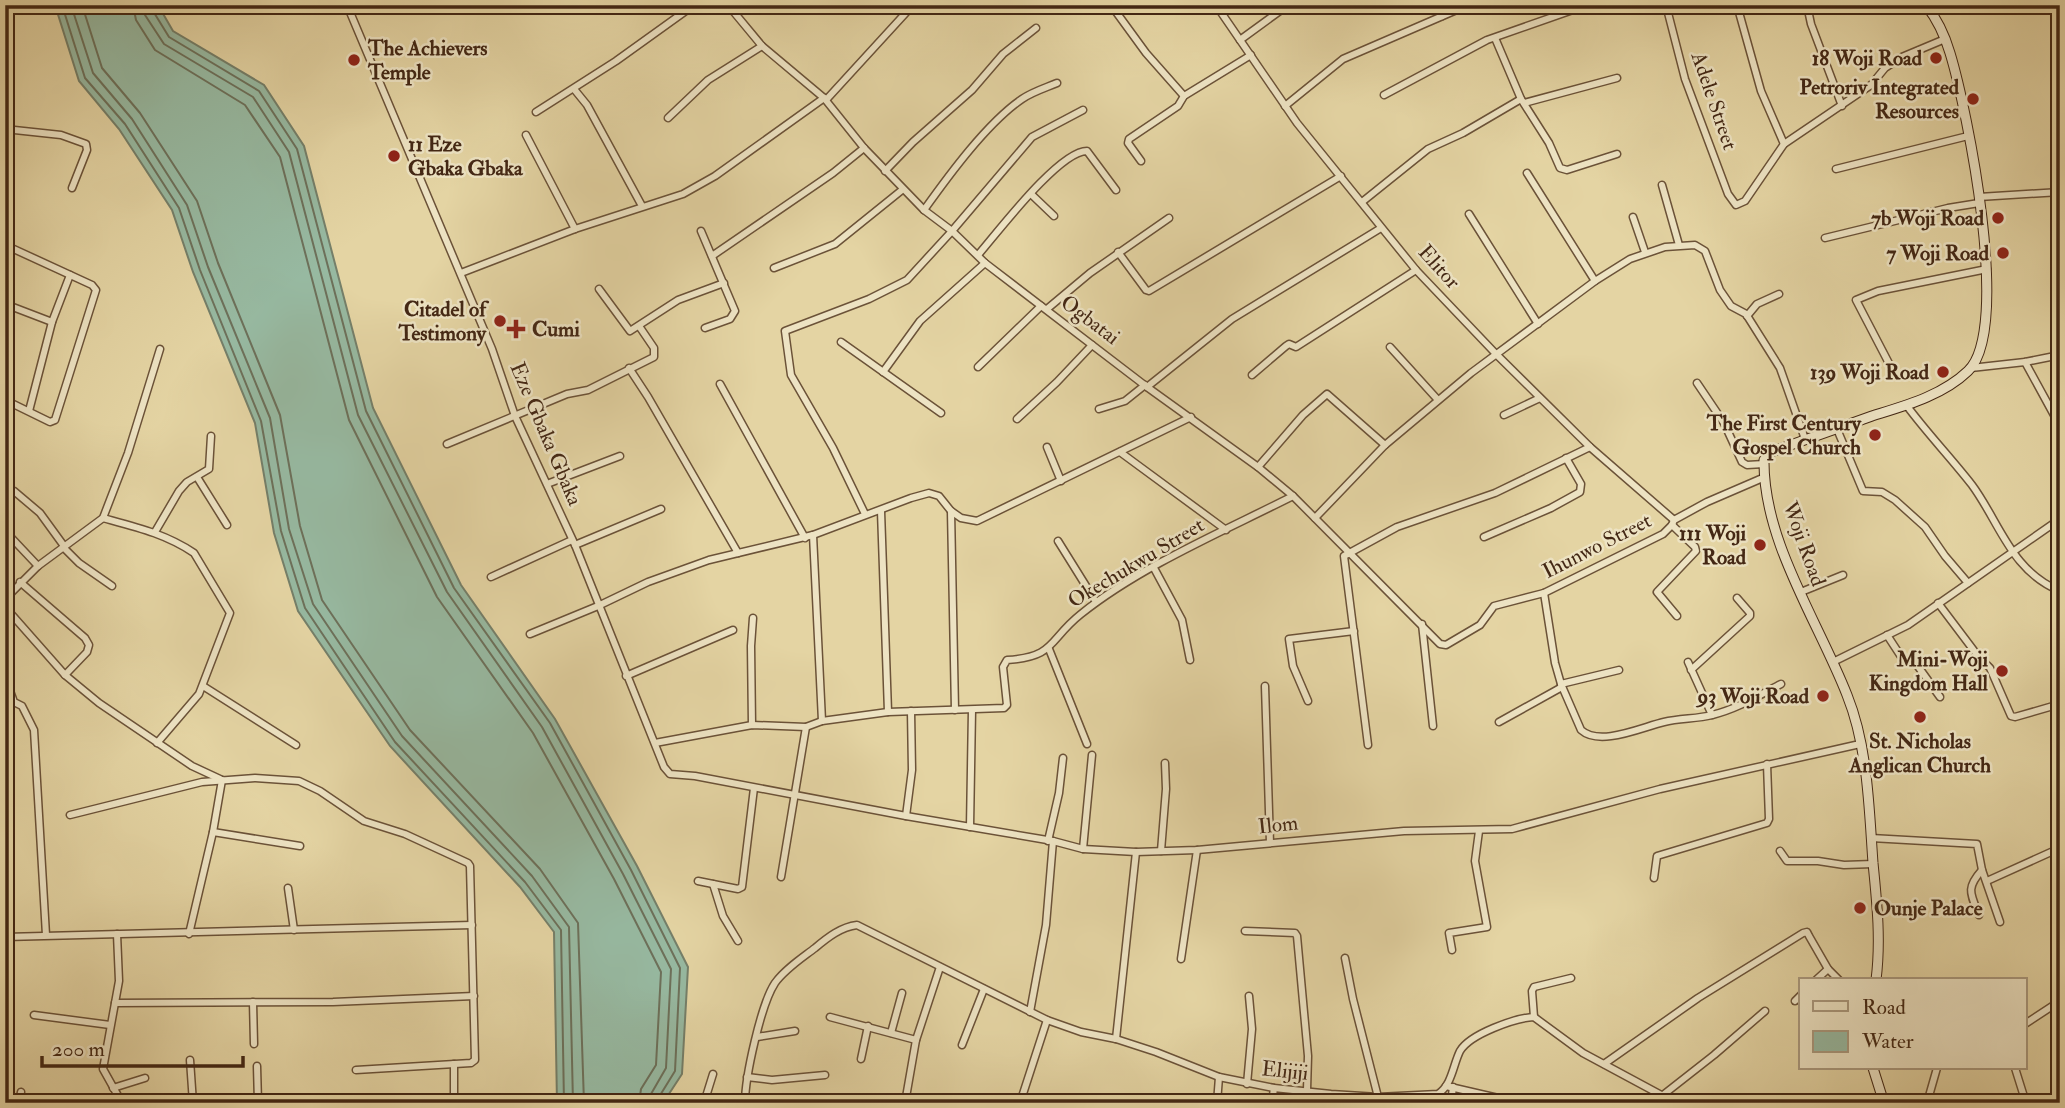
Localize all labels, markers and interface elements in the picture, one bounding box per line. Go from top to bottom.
place label: The Achievers Temple [367,35,488,86]
place label: 18 Woji Road [1812,45,1923,72]
street label: Adele Street [1684,48,1743,154]
marker: 18 Woji Road [1928,50,1944,66]
marker: The Achievers Temple [346,52,362,68]
place label: Petroriv Integrated Resources [1800,74,1960,125]
marker: Petroriv Integrated Resources [1965,91,1981,107]
place label: 11 Eze Gbaka Gbaka [408,131,524,182]
marker: 11 Eze Gbaka Gbaka [386,148,402,164]
place label: 7b Woji Road [1871,205,1985,232]
marker: 7b Woji Road [1990,210,2006,226]
street label: Elitor [1412,239,1466,295]
place label: 7 Woji Road [1887,240,1990,267]
marker: 7 Woji Road [1995,245,2011,261]
street label: Ogbatai [1055,289,1125,351]
place label: Citadel of Testimony [398,296,489,347]
marker: Citadel of Testimony [492,313,508,329]
place label: Cumi [532,316,580,343]
marker: Cumi [506,319,526,339]
street label: Eze Gbaka Gbaka [504,358,588,510]
place label: 139 Woji Road [1810,359,1930,386]
marker: 139 Woji Road [1935,364,1951,380]
place label: The First Century Gospel Church [1706,410,1862,461]
marker: The First Century Gospel Church [1867,427,1883,443]
street label: Woji Road [1776,497,1832,591]
street label: Ihunwo Street [1538,507,1656,585]
street label: Okechukwu Street [1063,512,1209,614]
place label: 111 Woji Road [1679,520,1747,571]
marker: 111 Woji Road [1752,537,1768,553]
place label: Mini-Woji Kingdom Hall [1869,646,1989,697]
marker: Mini-Woji Kingdom Hall [1994,663,2010,679]
place label: 93 Woji Road [1695,683,1810,710]
marker: 93 Woji Road [1815,688,1831,704]
marker: St. Nicholas Anglican Church [1912,709,1928,725]
place label: St. Nicholas Anglican Church [1848,728,1991,779]
street label: Ilom [1257,809,1299,841]
place label: Ounje Palace [1874,895,1983,922]
marker: Ounje Palace [1852,900,1868,916]
legend [1799,978,2026,1070]
text: Road [1862,994,1907,1021]
scale bar [42,1024,243,1068]
text: Water [1861,1028,1914,1055]
text: 200 m [52,1036,105,1063]
street label: Elijiji [1260,1055,1310,1087]

